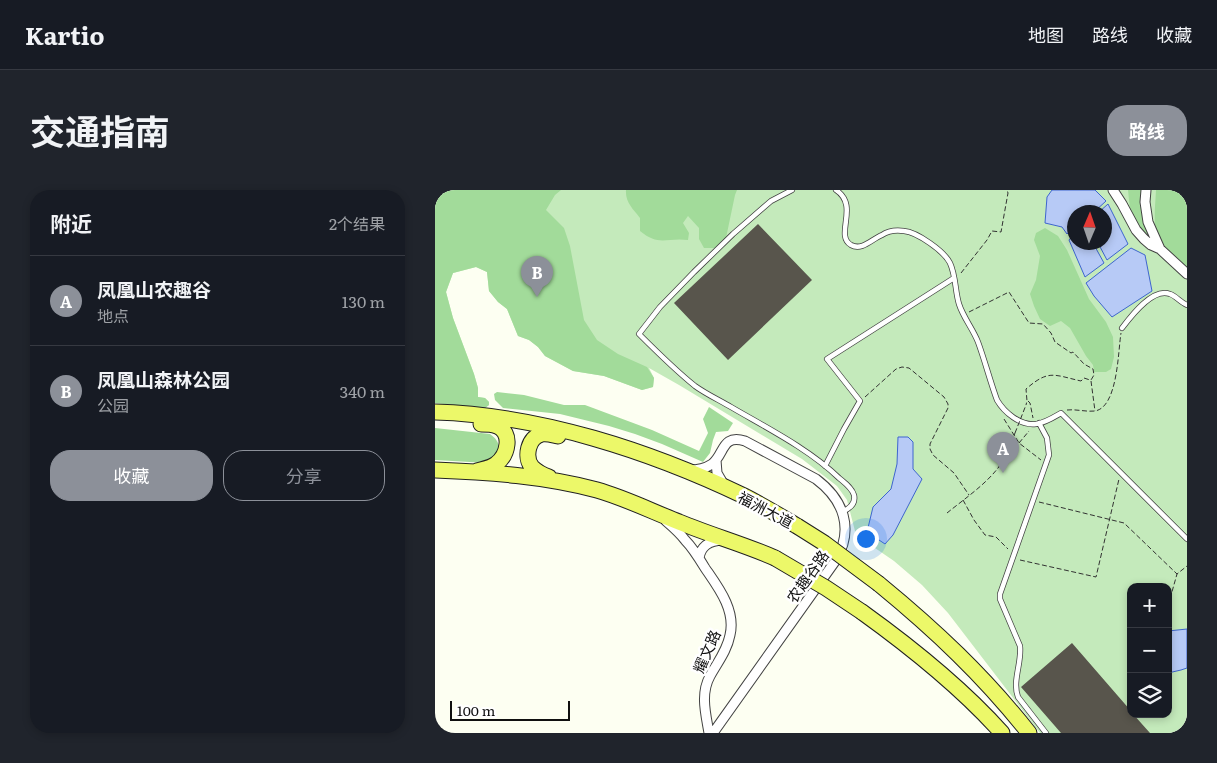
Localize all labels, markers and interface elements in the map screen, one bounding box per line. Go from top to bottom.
text: Kartio [25,17,104,52]
text: 地图 [1028,21,1064,48]
text: 路线 [1092,21,1128,48]
text: 收藏 [1156,21,1192,48]
text: 交通指南 [30,104,170,156]
button: 路线 [1107,105,1187,156]
north arrow [1067,205,1112,250]
text: 附近 [50,207,92,238]
text: 2个结果 [329,211,385,235]
pin: B [521,256,553,297]
text: 凤凰山农趣谷 [97,275,211,303]
text: A [60,289,72,313]
text: 130 m [342,289,385,313]
text: 地点 [97,303,129,327]
text: 凤凰山森林公园 [97,365,230,393]
text: B [60,379,72,403]
text: 340 m [340,379,385,403]
text: 公园 [97,393,129,417]
pin: A [987,432,1019,473]
button: 收藏 [50,450,213,501]
button: 分享 [223,450,385,501]
street label: 福洲大道 [734,485,798,533]
your location [853,526,879,552]
street label: 农趣谷路 [780,545,834,607]
map controls [1127,583,1172,718]
button: + [1127,583,1172,628]
street label: 耀文路 [686,626,726,676]
button: − [1127,628,1172,673]
button: layers [1127,673,1172,718]
scale bar [450,698,570,721]
text: 100 m [457,700,495,720]

